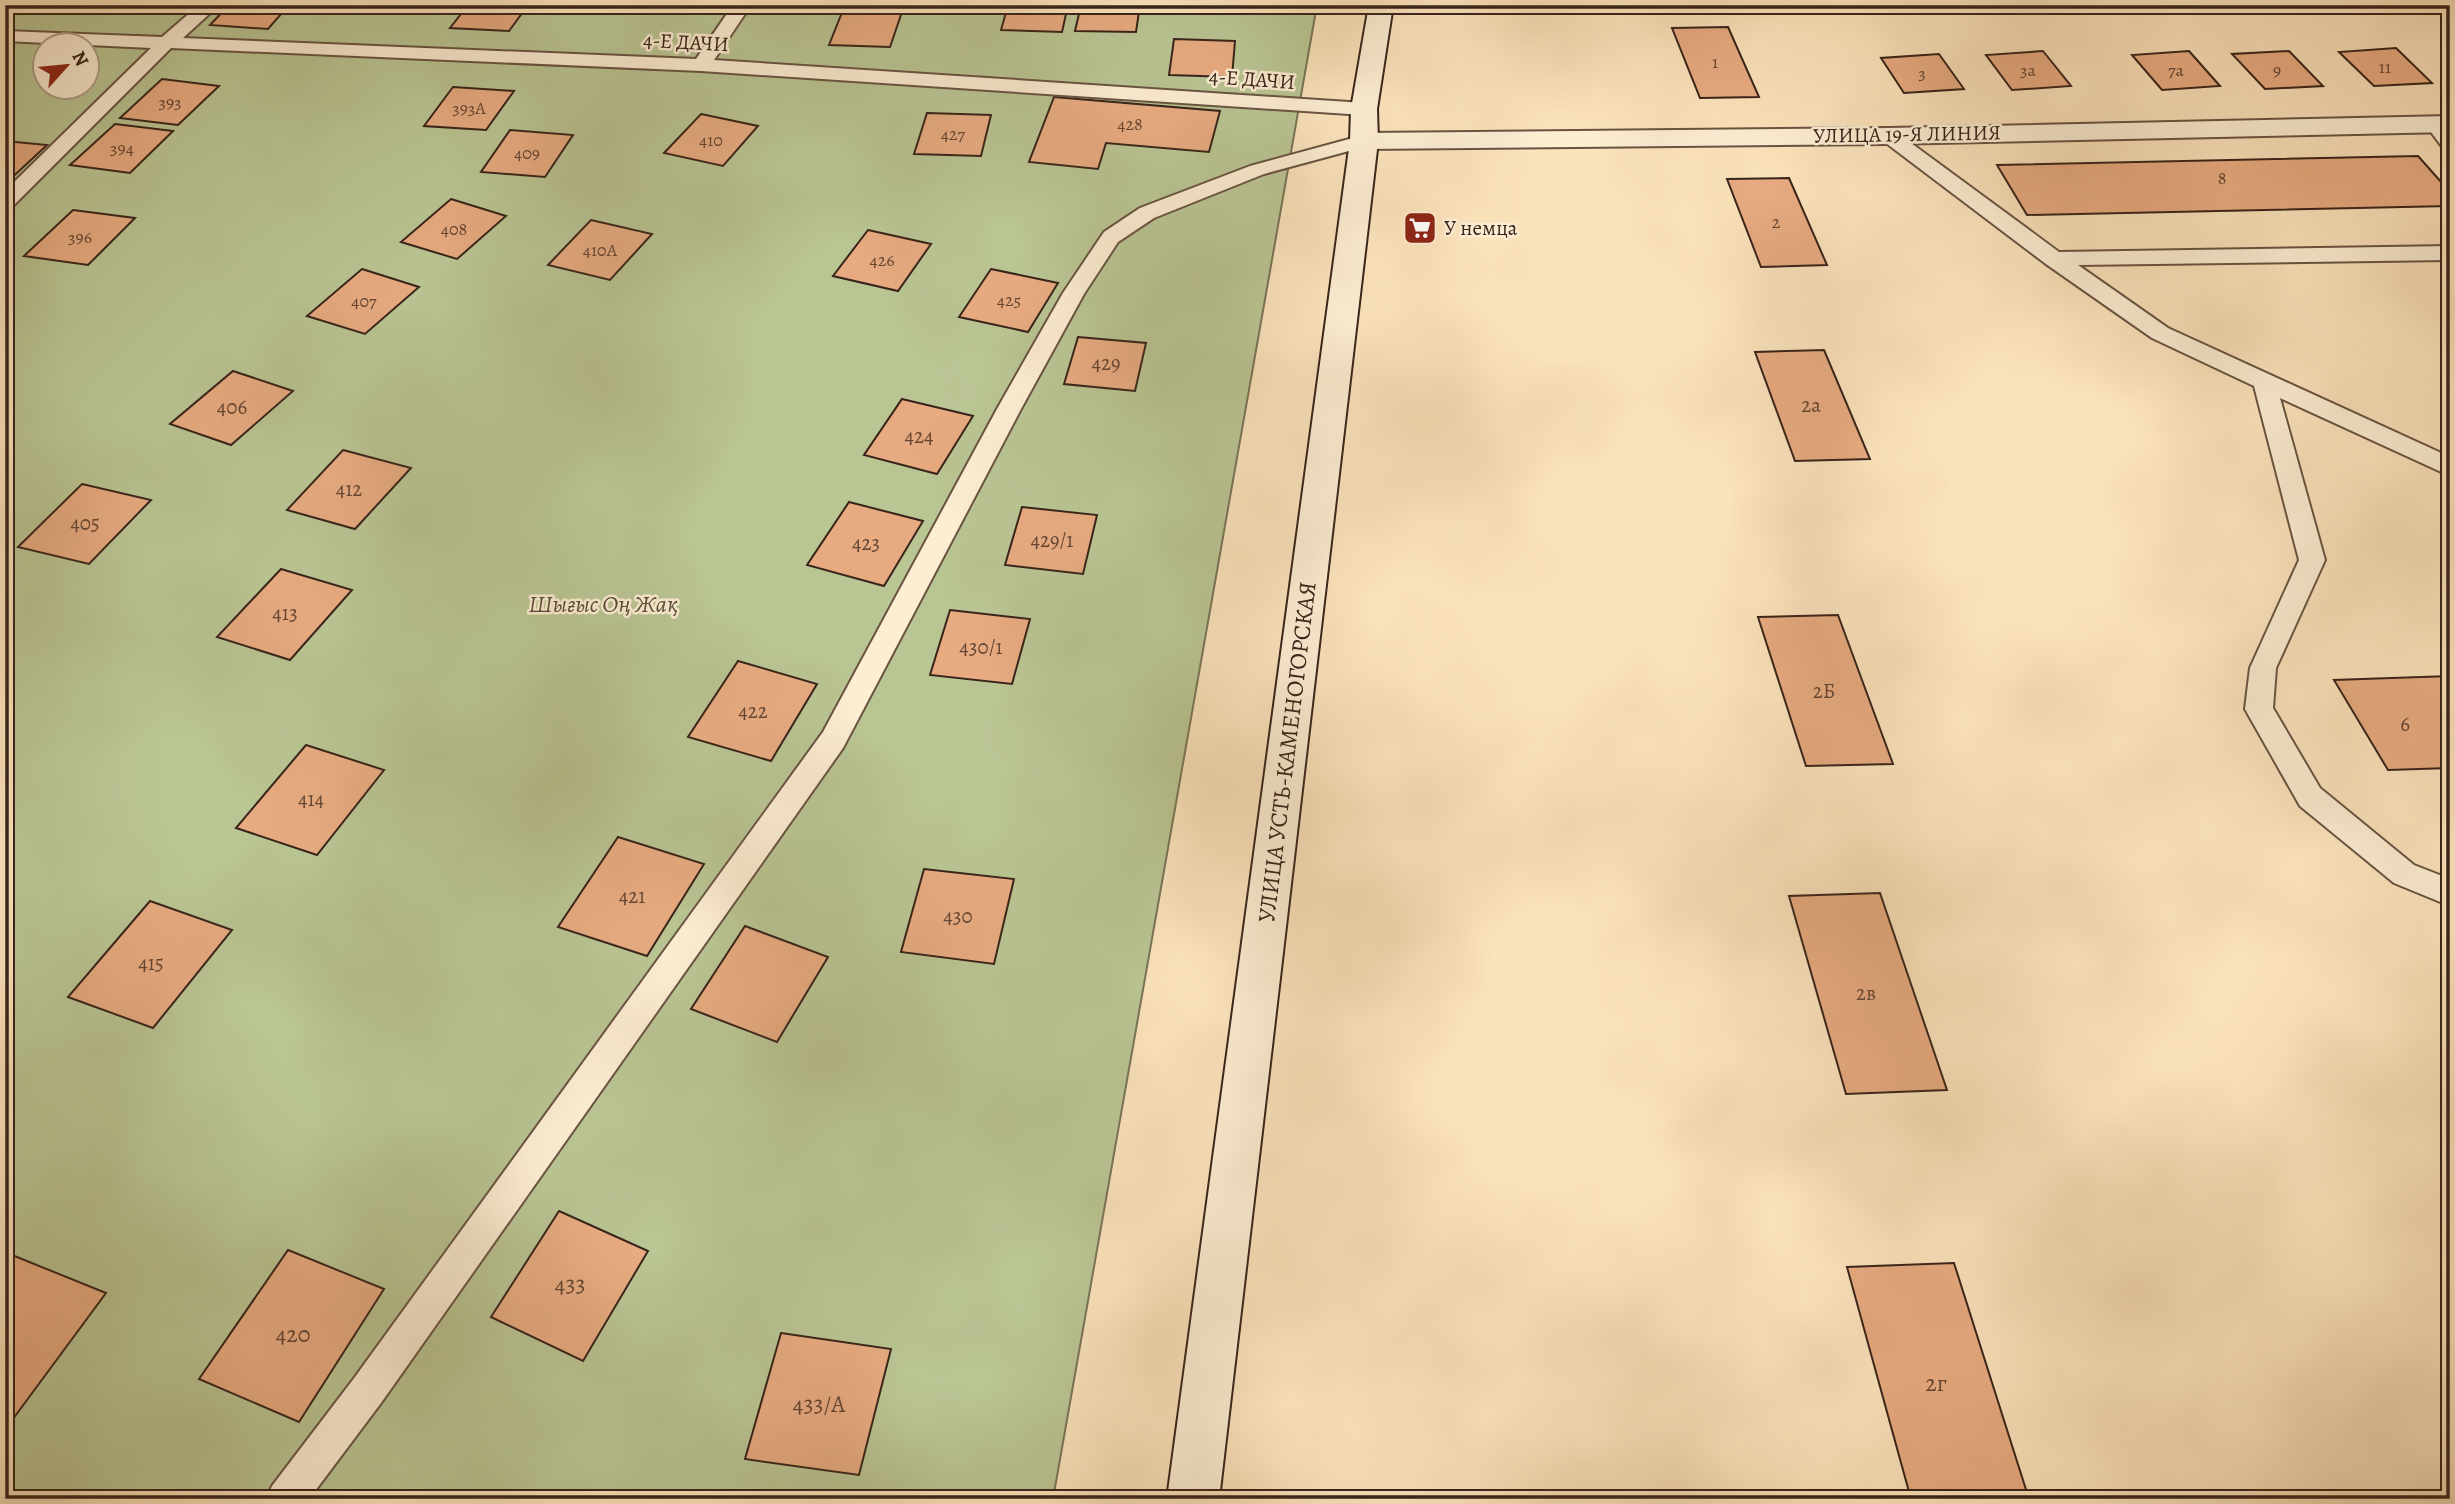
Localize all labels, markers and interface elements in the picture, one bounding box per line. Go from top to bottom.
street label: 4-Е ДАЧИ [642,26,730,58]
north arrow [32,32,102,102]
text: N [66,47,95,71]
house number: 1 [1712,50,1718,74]
house number: 11 [2379,55,2391,79]
house number: 3а [2020,58,2037,82]
house number: 7а [2168,58,2185,82]
house number: 9 [2273,58,2281,82]
house number: 3 [1918,61,1926,85]
street label: 4-Е ДАЧИ [1208,62,1296,96]
house number: 393 [158,90,182,114]
house number: 393А [452,96,486,120]
house number: 428 [1117,112,1143,136]
street label: УЛИЦА 19-Я ЛИНИЯ [1813,118,2001,150]
house number: 427 [941,122,966,146]
house number: 410 [699,128,723,152]
house number: 394 [110,136,134,160]
house number: 409 [514,141,540,165]
house number: 8 [2218,166,2226,190]
supermarket icon: У немца [1401,209,1439,247]
house number: 2 [1772,210,1781,234]
place label: У немца [1444,214,1518,242]
house number: 408 [441,217,467,241]
house number: 396 [68,225,92,249]
house number: 410А [583,238,618,262]
house number: 426 [869,248,895,272]
house number: 425 [997,288,1021,312]
house number: 407 [351,289,377,313]
house number: 429 [1091,349,1121,377]
house number: 2а [1801,391,1821,419]
house number: 406 [217,393,247,421]
house number: 424 [904,422,934,450]
house number: 412 [336,475,362,503]
house number: 405 [70,509,100,537]
house number: 429/1 [1030,526,1074,554]
house number: 423 [852,529,880,557]
street label: УЛИЦА УСТЬ-КАМЕНОГОРСКАЯ [1250,580,1324,924]
park label: Шығыс Оң Жақ [528,588,678,620]
house number: 413 [272,599,298,627]
house number: 430/1 [959,633,1003,661]
house number: 2Б [1813,677,1835,705]
house number: 422 [738,697,768,725]
house number: 6 [2400,710,2410,738]
house number: 414 [298,785,324,813]
house number: 421 [619,882,645,910]
house number: 430 [943,902,973,930]
house number: 415 [138,949,164,977]
house number: 2в [1856,979,1876,1007]
house number: 433 [555,1268,585,1300]
house number: 420 [275,1318,311,1350]
house number: 2г [1925,1367,1947,1399]
house number: 433/А [793,1388,846,1420]

